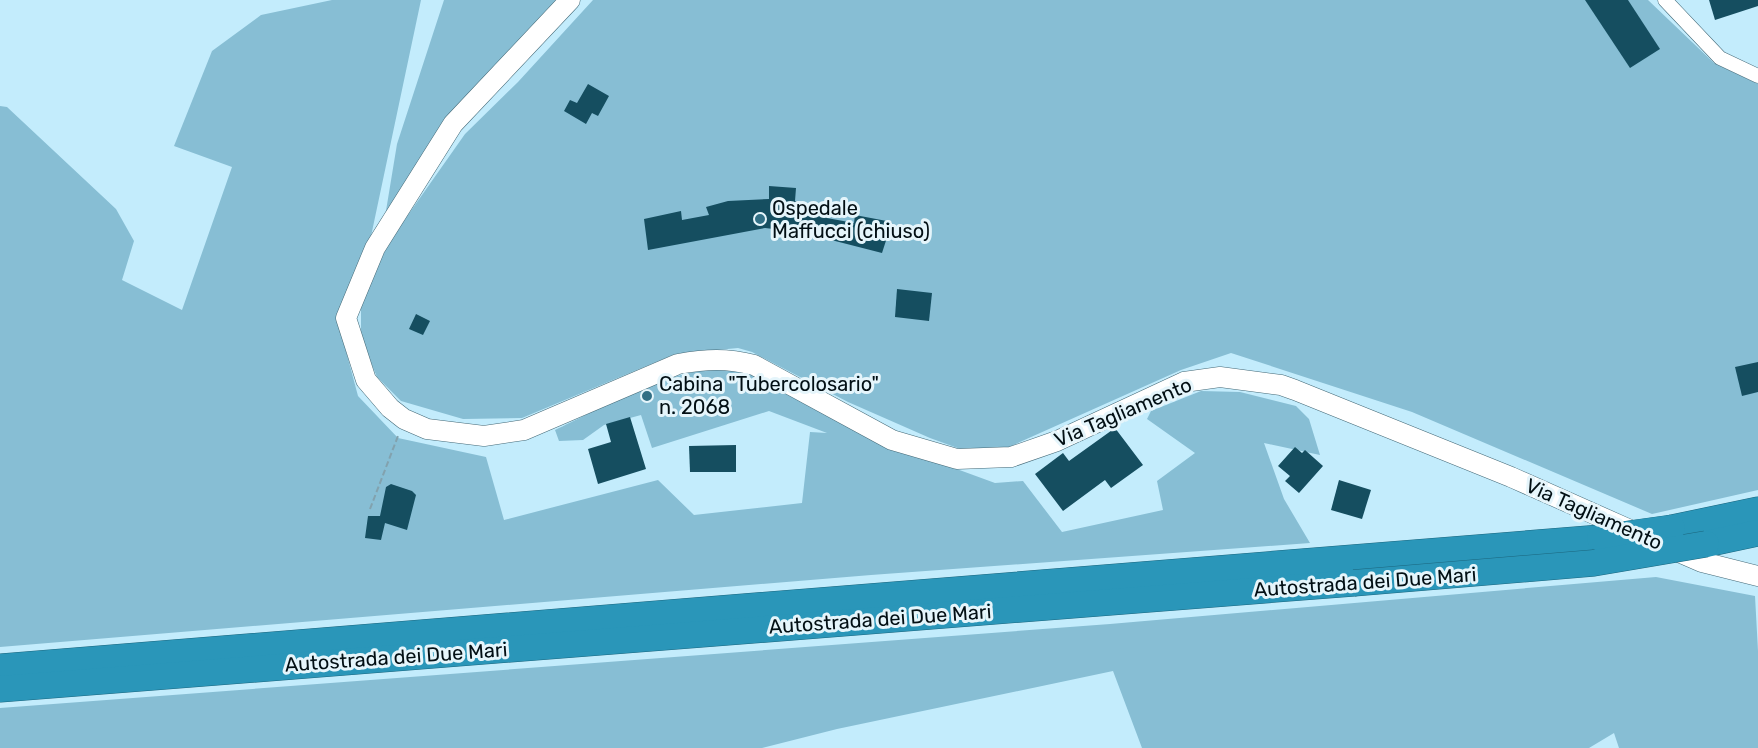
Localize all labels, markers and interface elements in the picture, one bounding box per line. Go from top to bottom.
place label: Ospedale Maffucci (chiuso) [772,196,930,243]
marker: Ospedale Maffucci (chiuso) [753,212,767,226]
place label: Cabina "Tubercolosario" n. 2068 [659,372,879,419]
street label: Via Tagliamento [1051,372,1195,452]
marker: Cabina "Tubercolosario" n. 2068 [640,389,654,403]
street label: Via Tagliamento [1522,473,1666,555]
street label: Autostrada dei Due Mari [1253,562,1477,602]
street label: Autostrada dei Due Mari [768,599,992,639]
street label: Autostrada dei Due Mari [284,637,508,677]

